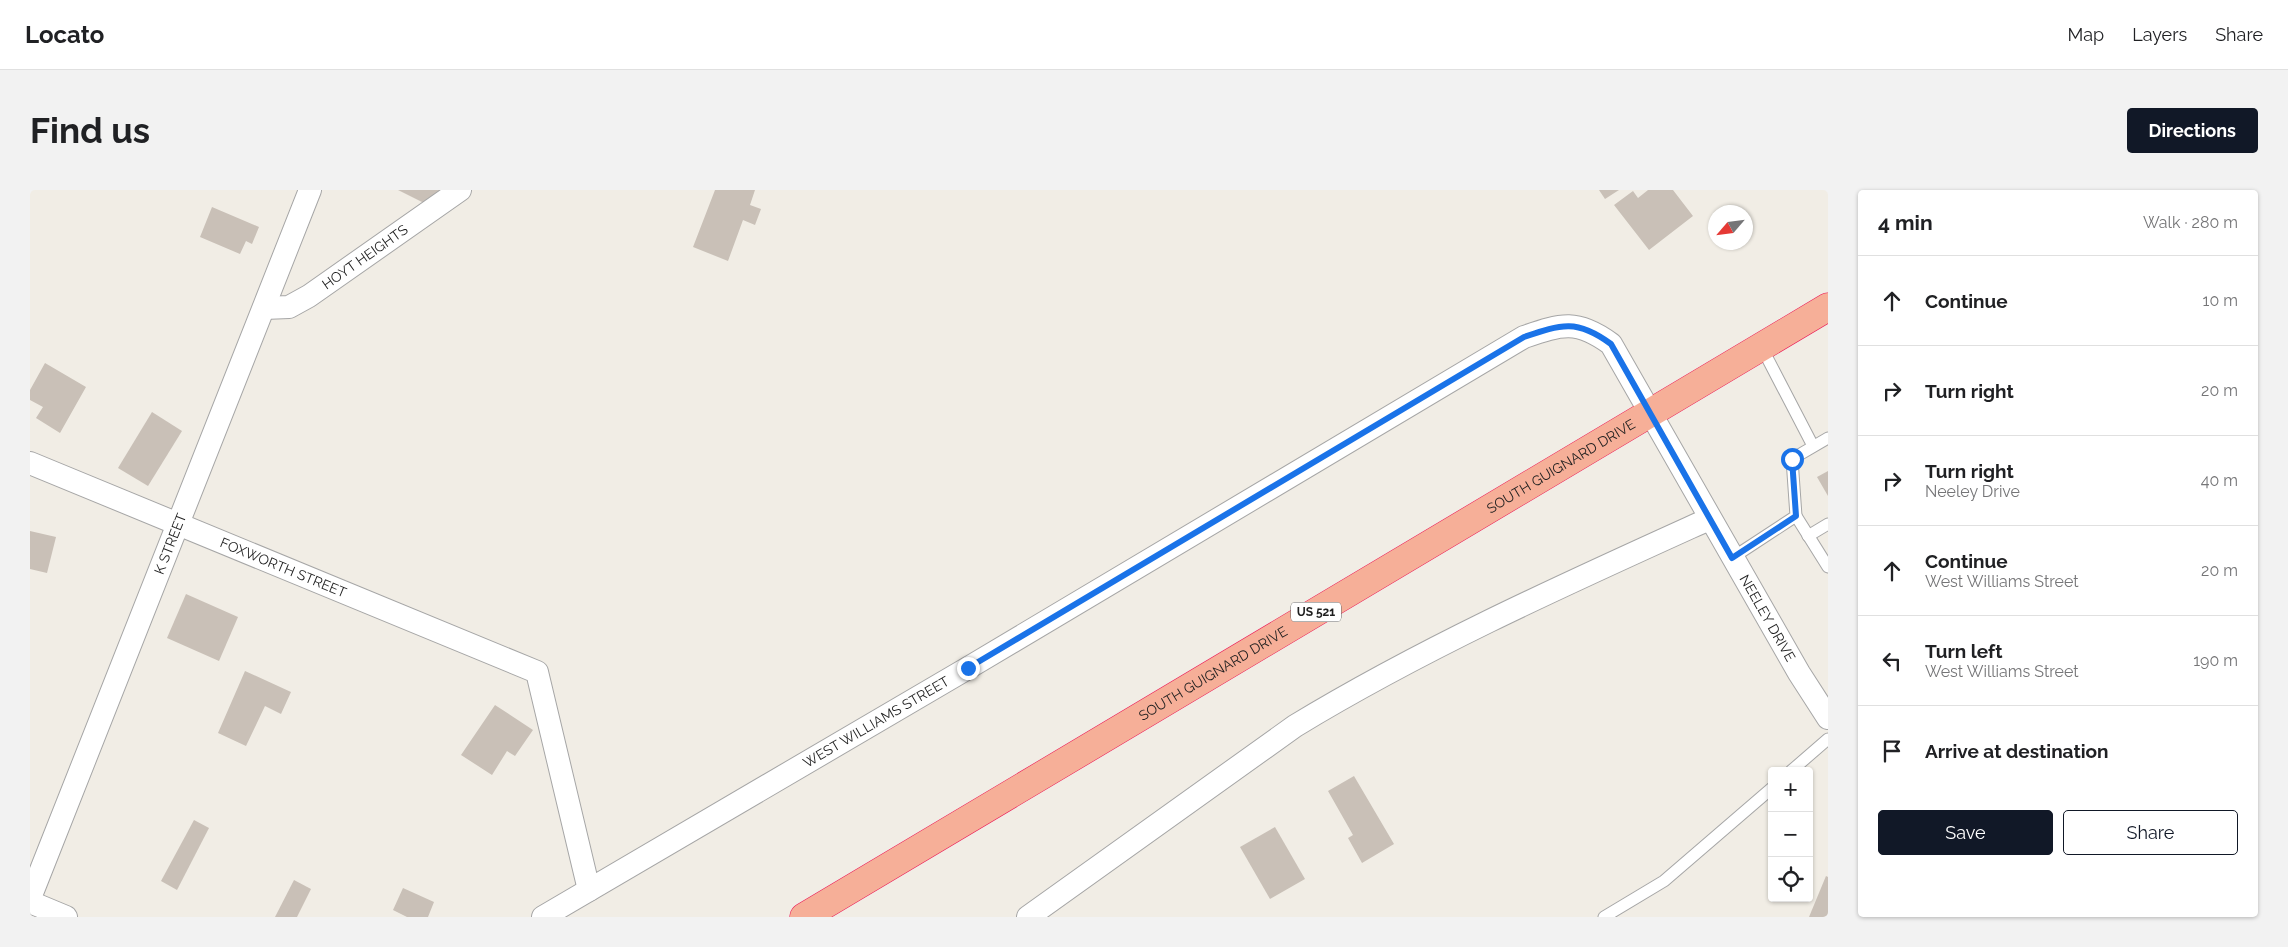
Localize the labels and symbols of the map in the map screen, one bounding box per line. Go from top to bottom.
north arrow [1708,205,1753,250]
street label: HOYT HEIGHTS [319,221,411,292]
street label: SOUTH GUIGNARD DRIVE [1484,416,1638,516]
route start [1781,448,1804,471]
street label: K STREET [151,510,190,577]
street label: FOXWORTH STREET [218,534,349,601]
street label: NEELEY DRIVE [1736,572,1799,664]
road number: US 521 [1291,602,1341,622]
street label: SOUTH GUIGNARD DRIVE [1136,623,1290,724]
route end [957,657,980,680]
street label: WEST WILLIAMS STREET [800,673,952,771]

